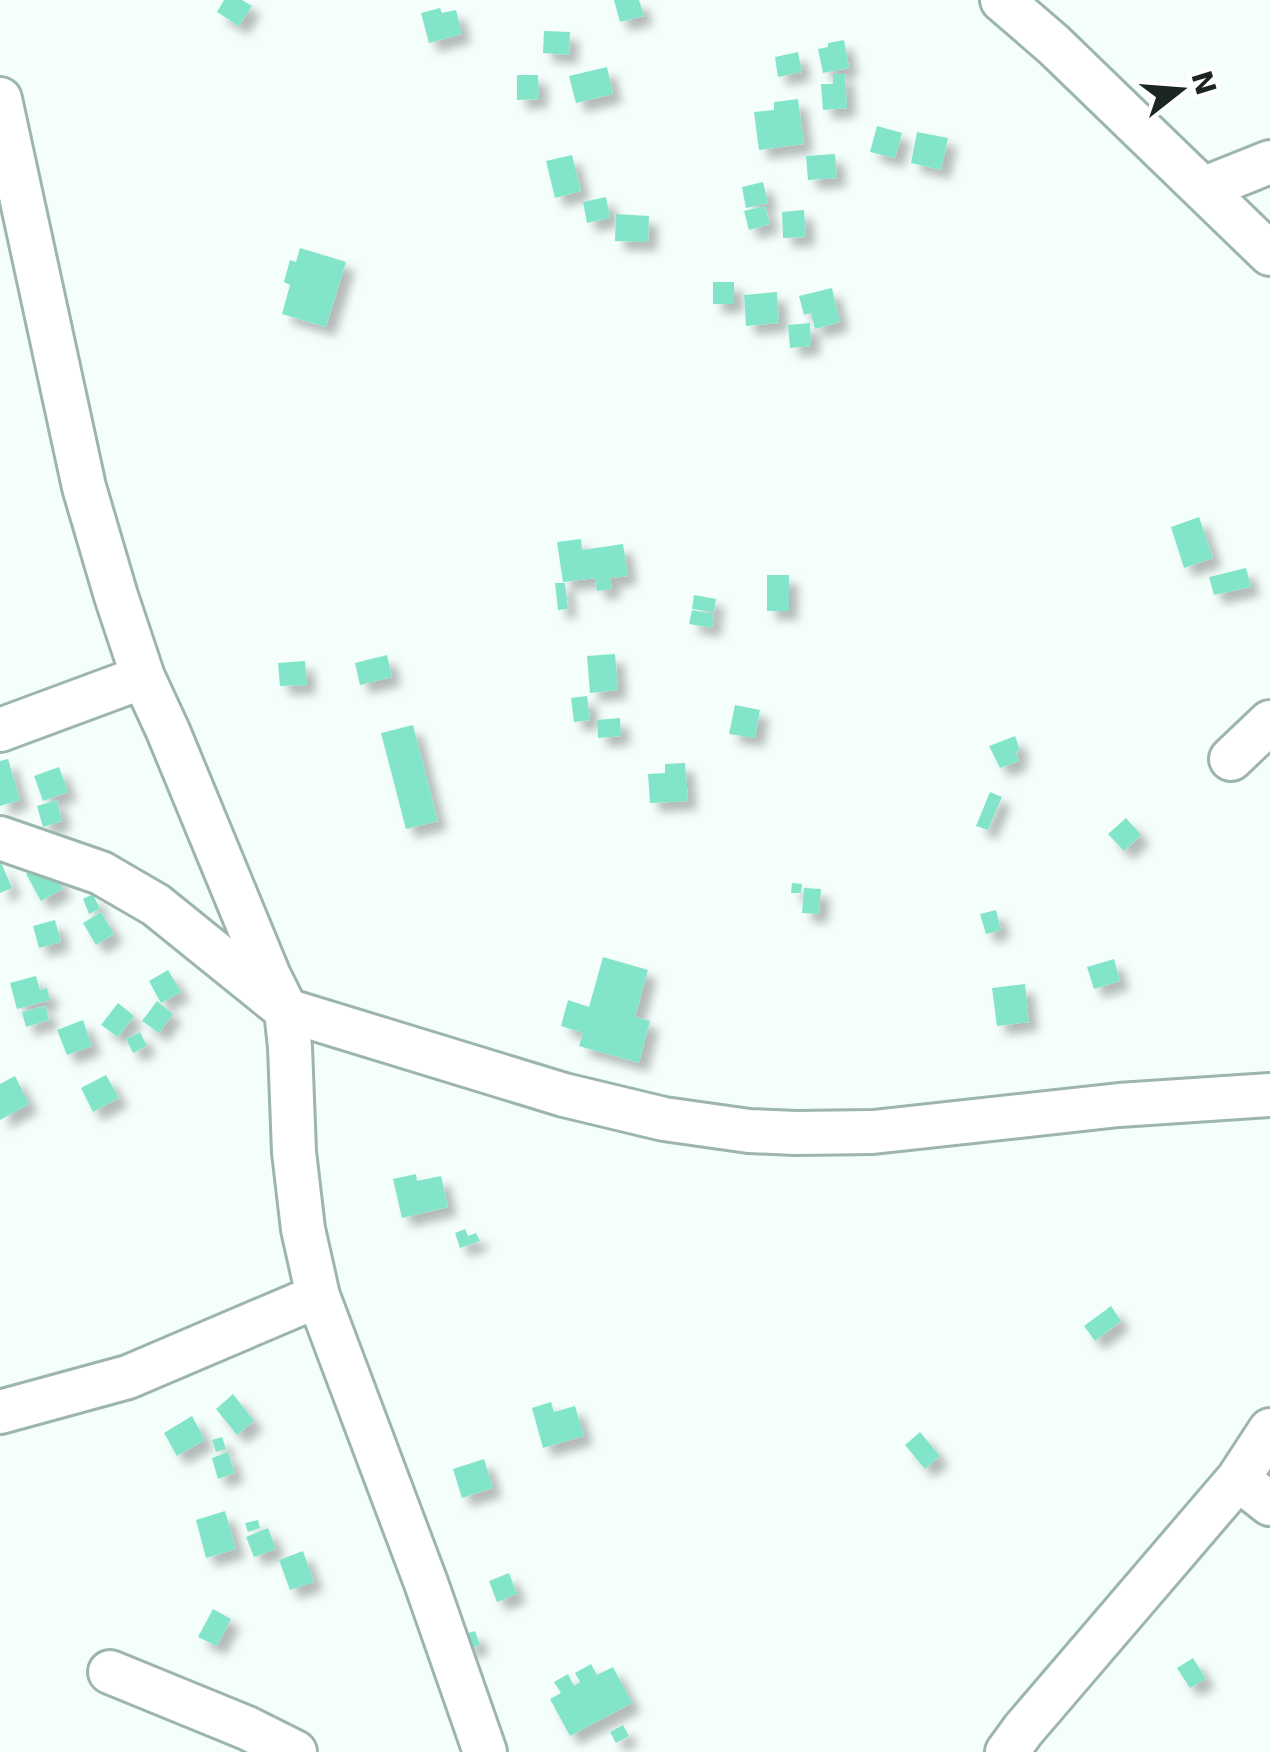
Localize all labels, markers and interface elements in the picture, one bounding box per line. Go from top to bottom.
north arrow [1130,40,1230,140]
text: N [1184,67,1223,99]

